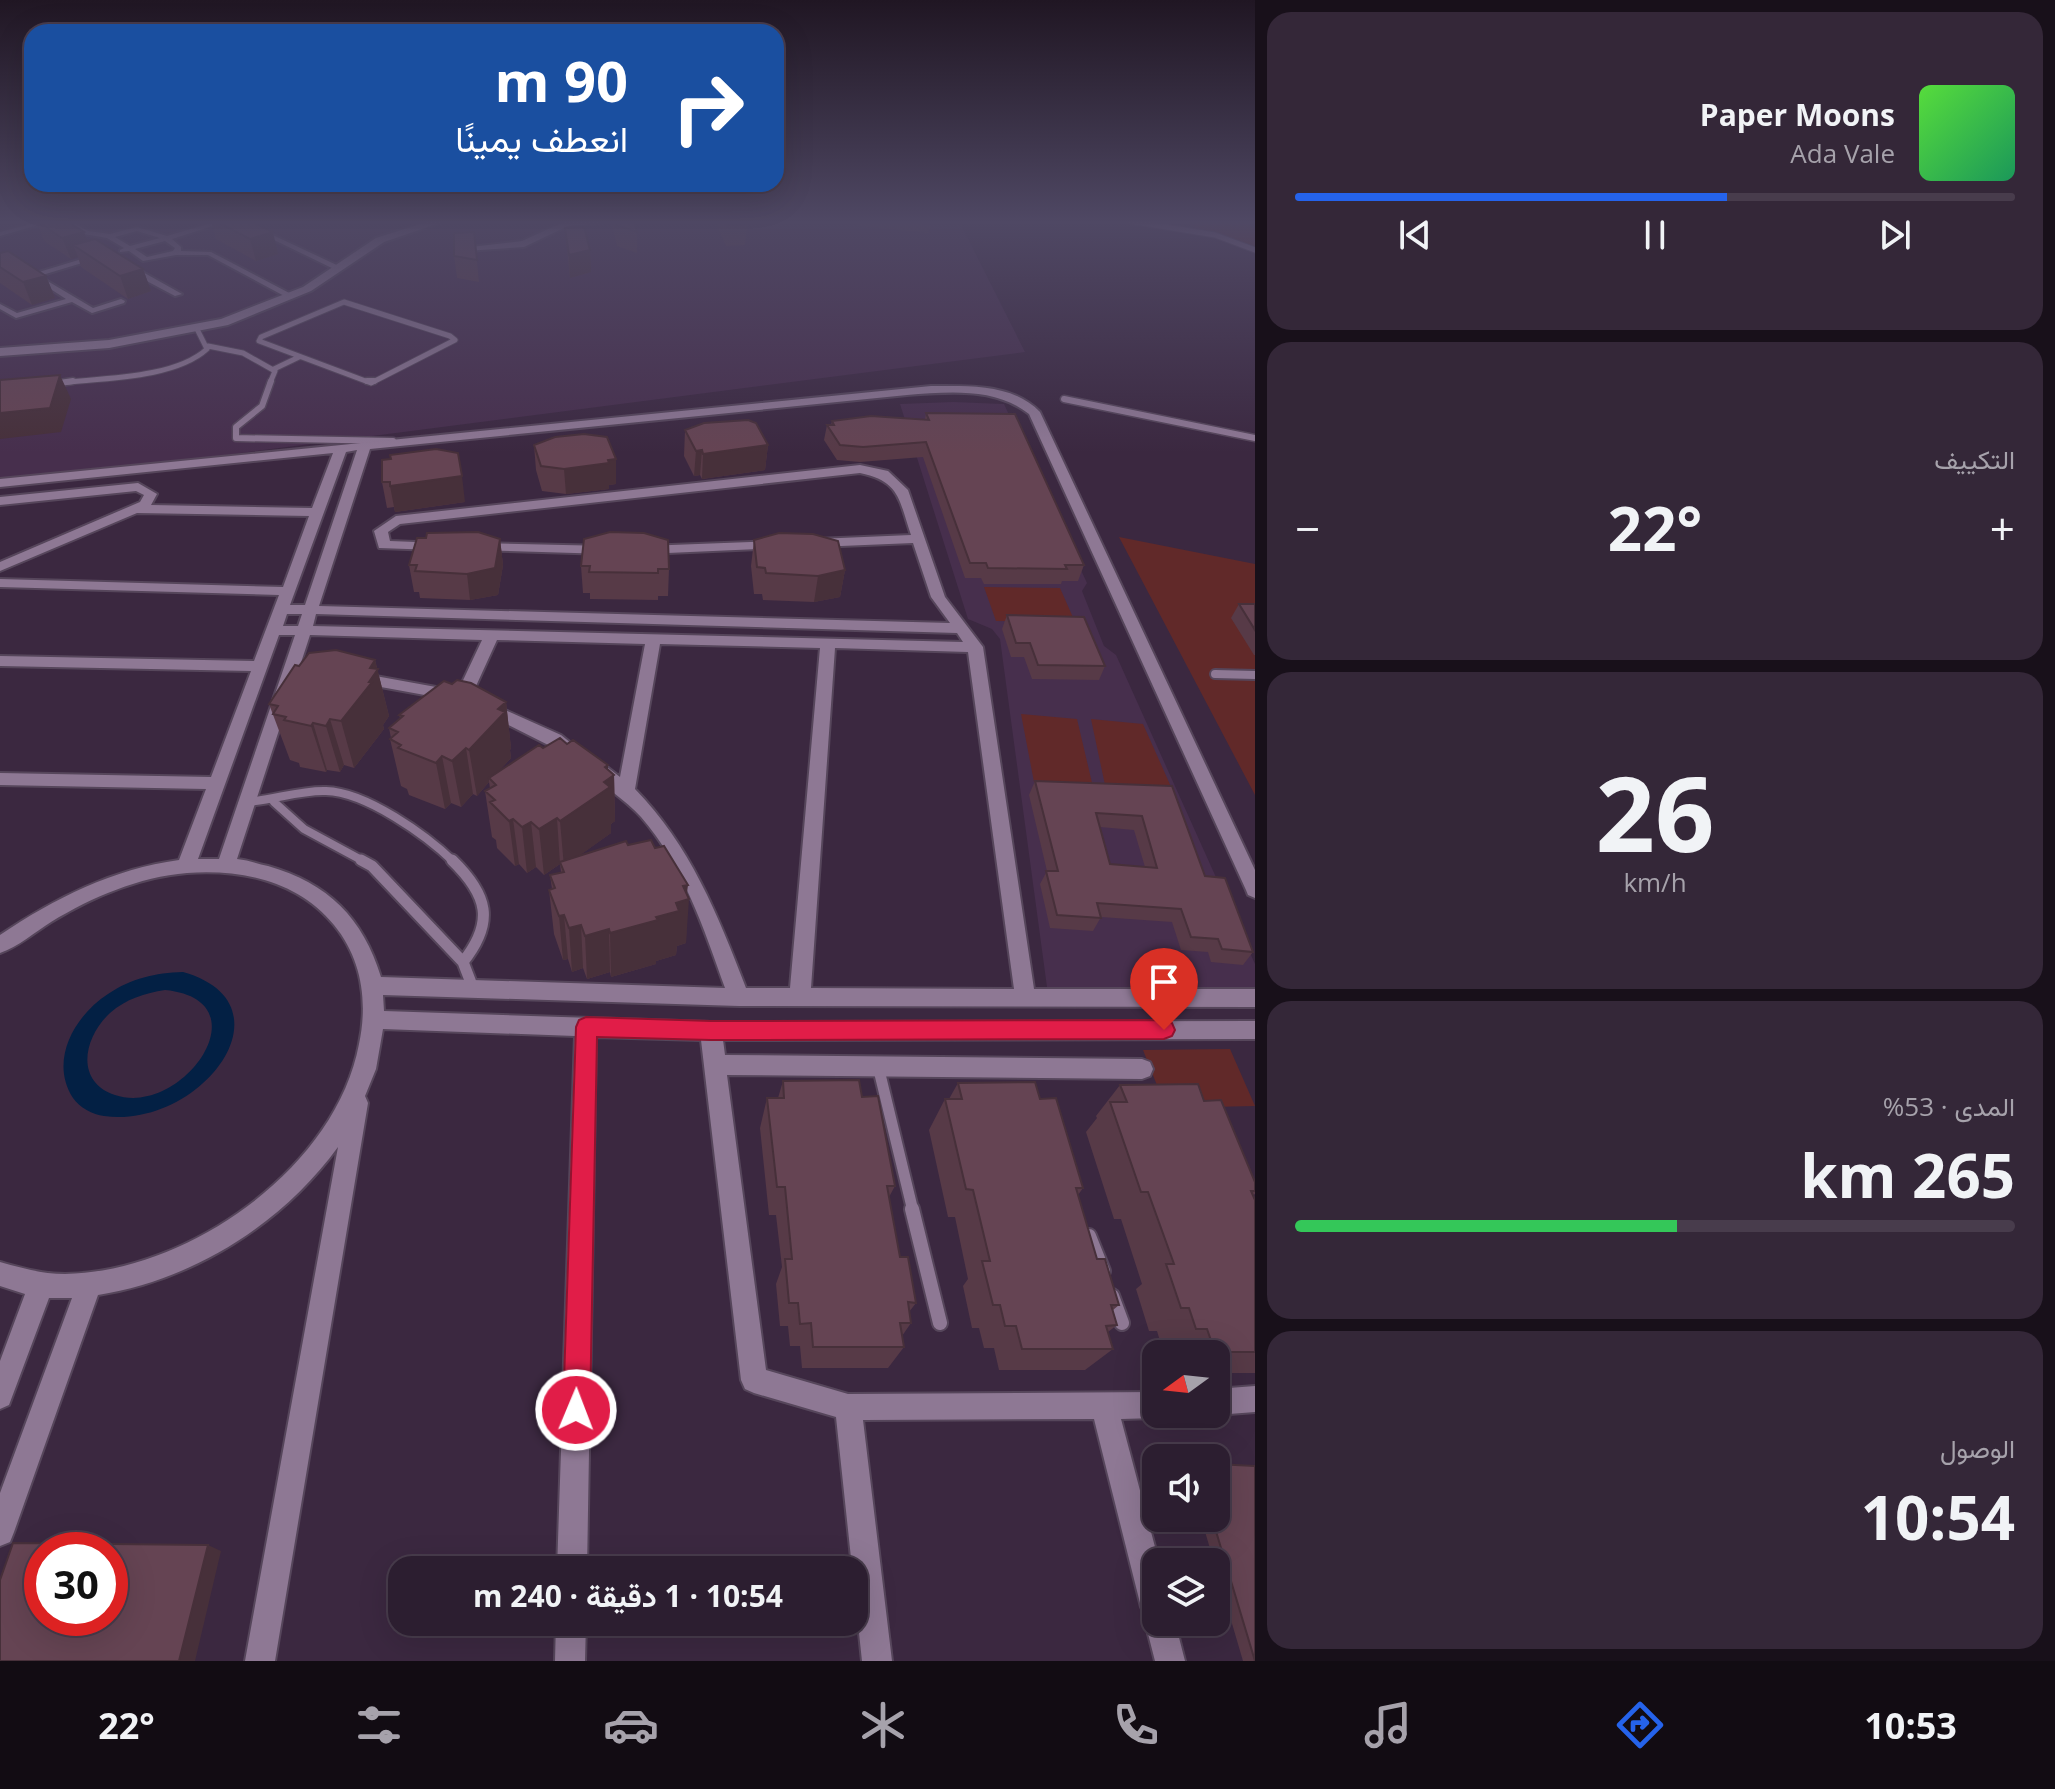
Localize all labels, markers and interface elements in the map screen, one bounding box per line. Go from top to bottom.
text: 90 m [494,42,628,118]
icon: right [656,56,760,160]
text: Paper Moons [1700,94,1895,135]
text: انعطف يمينًا [455,114,628,163]
text: Ada Vale [1790,135,1895,171]
icon: previous [1393,213,1437,257]
icon: pause [1633,213,1677,257]
icon: next [1873,213,1917,257]
text: التكييف [1934,441,2015,477]
text: 22° [1608,487,1702,569]
text: − [1295,498,1320,558]
text: + [1990,498,2015,558]
text: 26 [1596,741,1714,882]
text: km/h [1623,864,1687,900]
pin [1130,948,1198,1030]
icon: arrive [1142,960,1186,1004]
text: المدى · 53% [1883,1088,2015,1124]
text: 265 km [1800,1134,2015,1216]
north arrow [1142,1340,1230,1428]
map controls [1142,1340,1230,1636]
position arrow [534,1368,618,1452]
text: الوصول [1940,1430,2015,1466]
button: sound [1142,1444,1230,1532]
text: 10:54 [1861,1476,2015,1558]
speed limit sign: 30 [24,1532,128,1636]
button: layers [1142,1548,1230,1636]
text: 10:54 · 1 دقيقة · 240 m [473,1575,783,1616]
icon: filters [351,1697,407,1753]
icon: car [603,1697,659,1753]
icon: climate [855,1697,911,1753]
icon: phone [1108,1697,1164,1753]
icon: music [1360,1697,1416,1753]
icon: directions [1612,1697,1668,1753]
text: 22° [98,1701,155,1750]
text: 10:53 [1864,1701,1957,1750]

